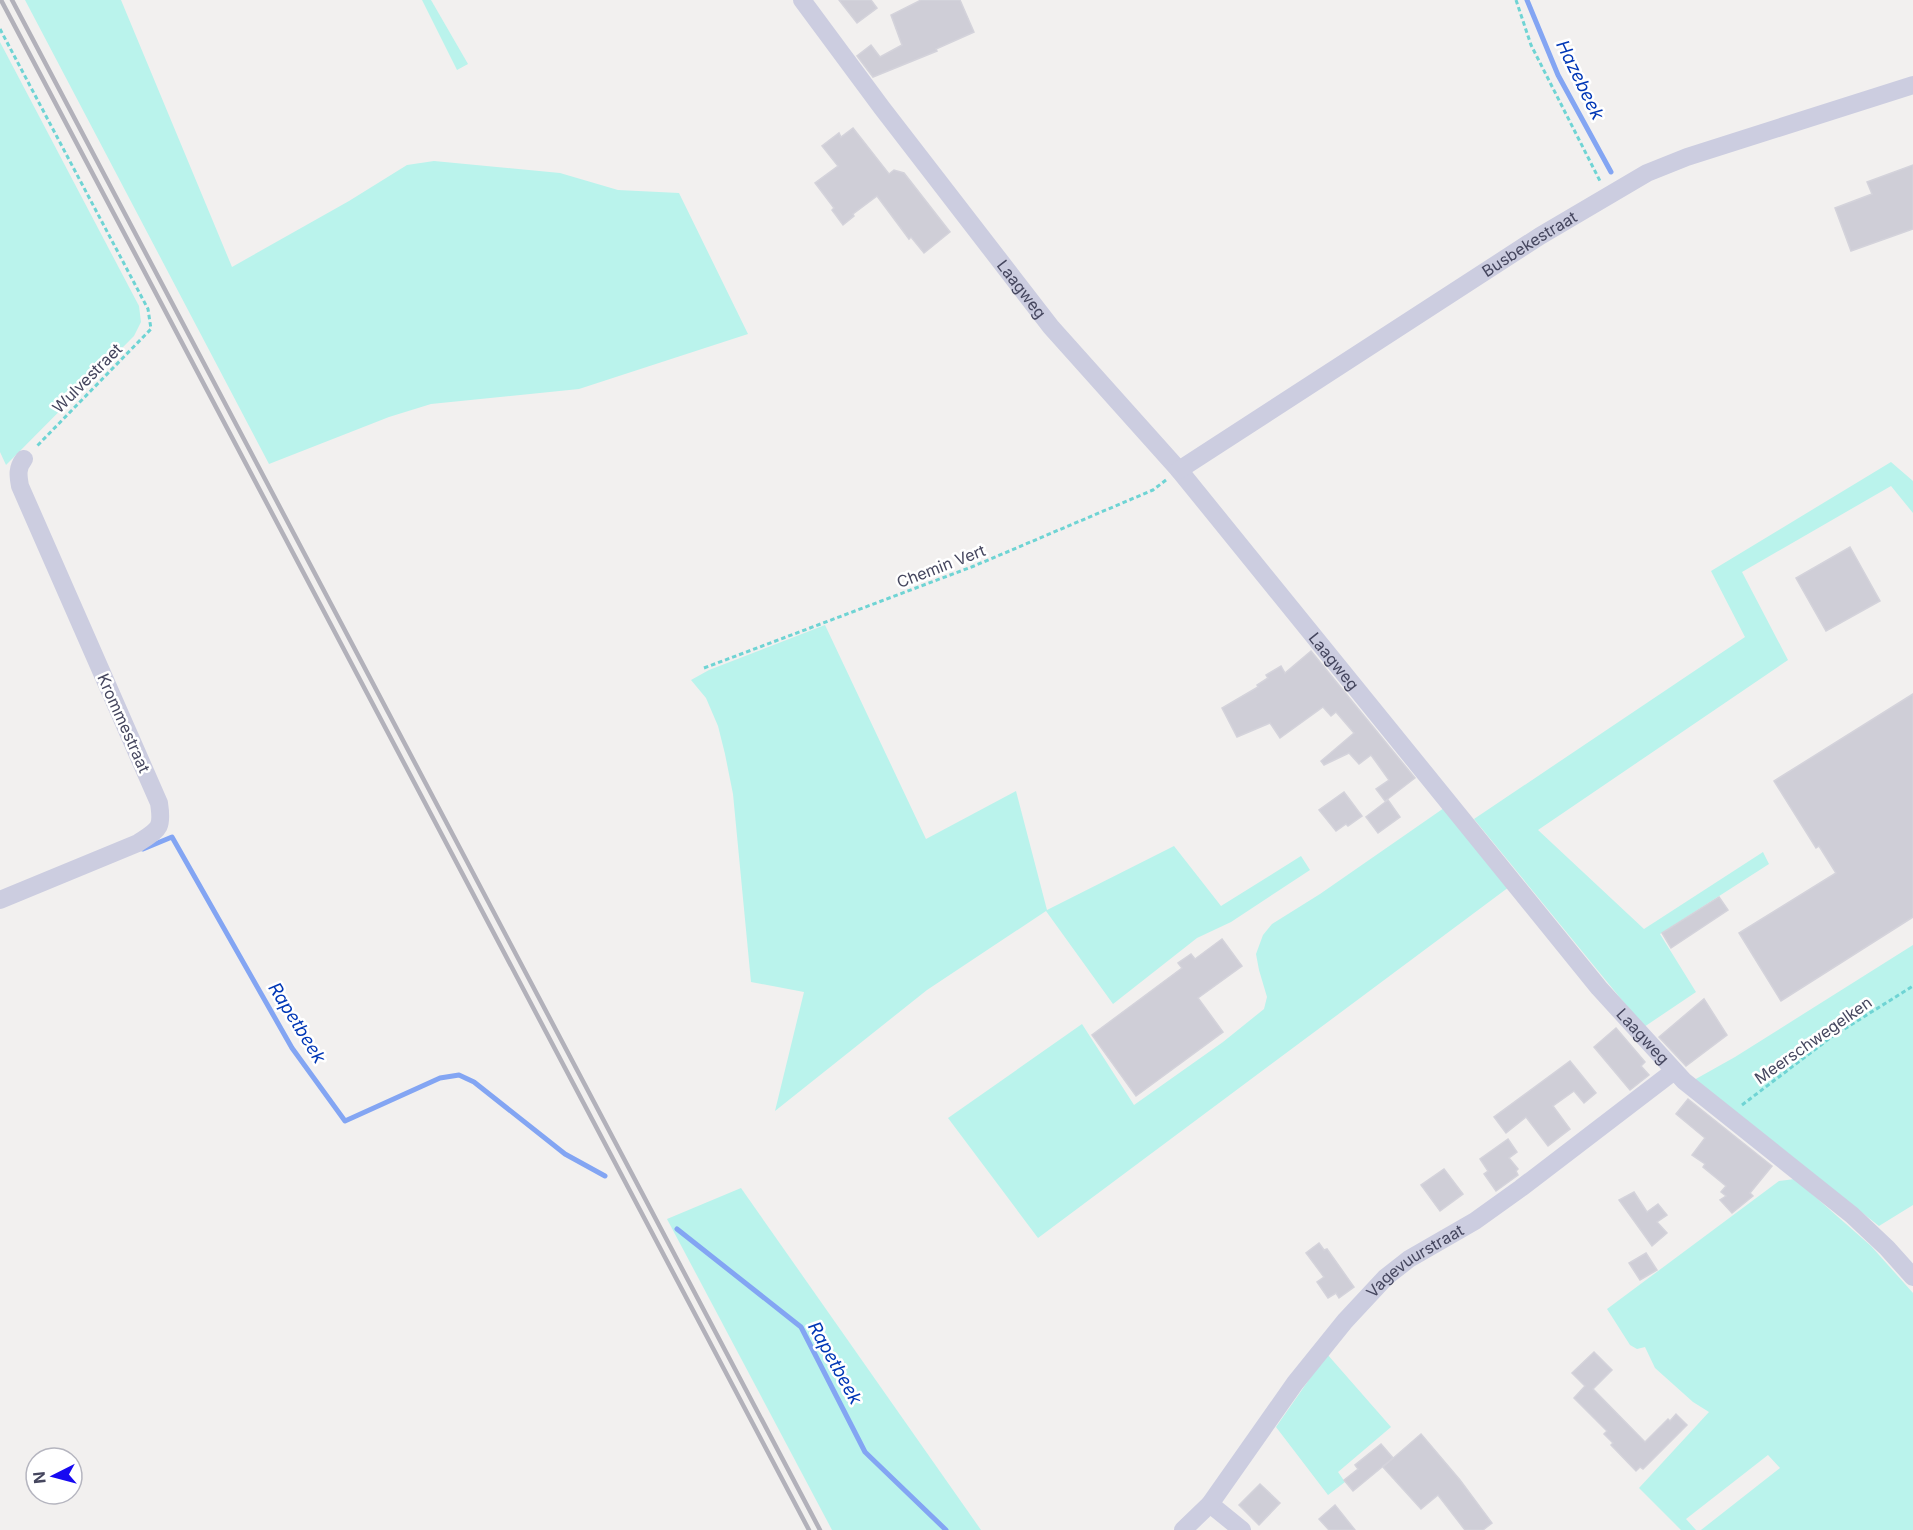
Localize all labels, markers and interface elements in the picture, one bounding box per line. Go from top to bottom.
water label: Hazebeek [1552,36,1609,124]
street label: Busbekestraat [1478,207,1580,281]
street label: Laagweg [993,256,1051,322]
street label: Wulvestraet [48,339,126,417]
street label: Chemin Vert [894,540,988,592]
street label: Laagweg [1305,628,1363,694]
street label: Krommestraat [93,670,155,776]
water label: Rapetbeek [264,978,331,1068]
street label: Meerschwegelken [1751,992,1875,1088]
street label: Laagweg [1612,1004,1674,1068]
street label: Vagevuurstraat [1362,1220,1467,1302]
water label: Rapetbeek [804,1318,867,1409]
north arrow [24,1446,84,1506]
text: N [28,1470,50,1485]

